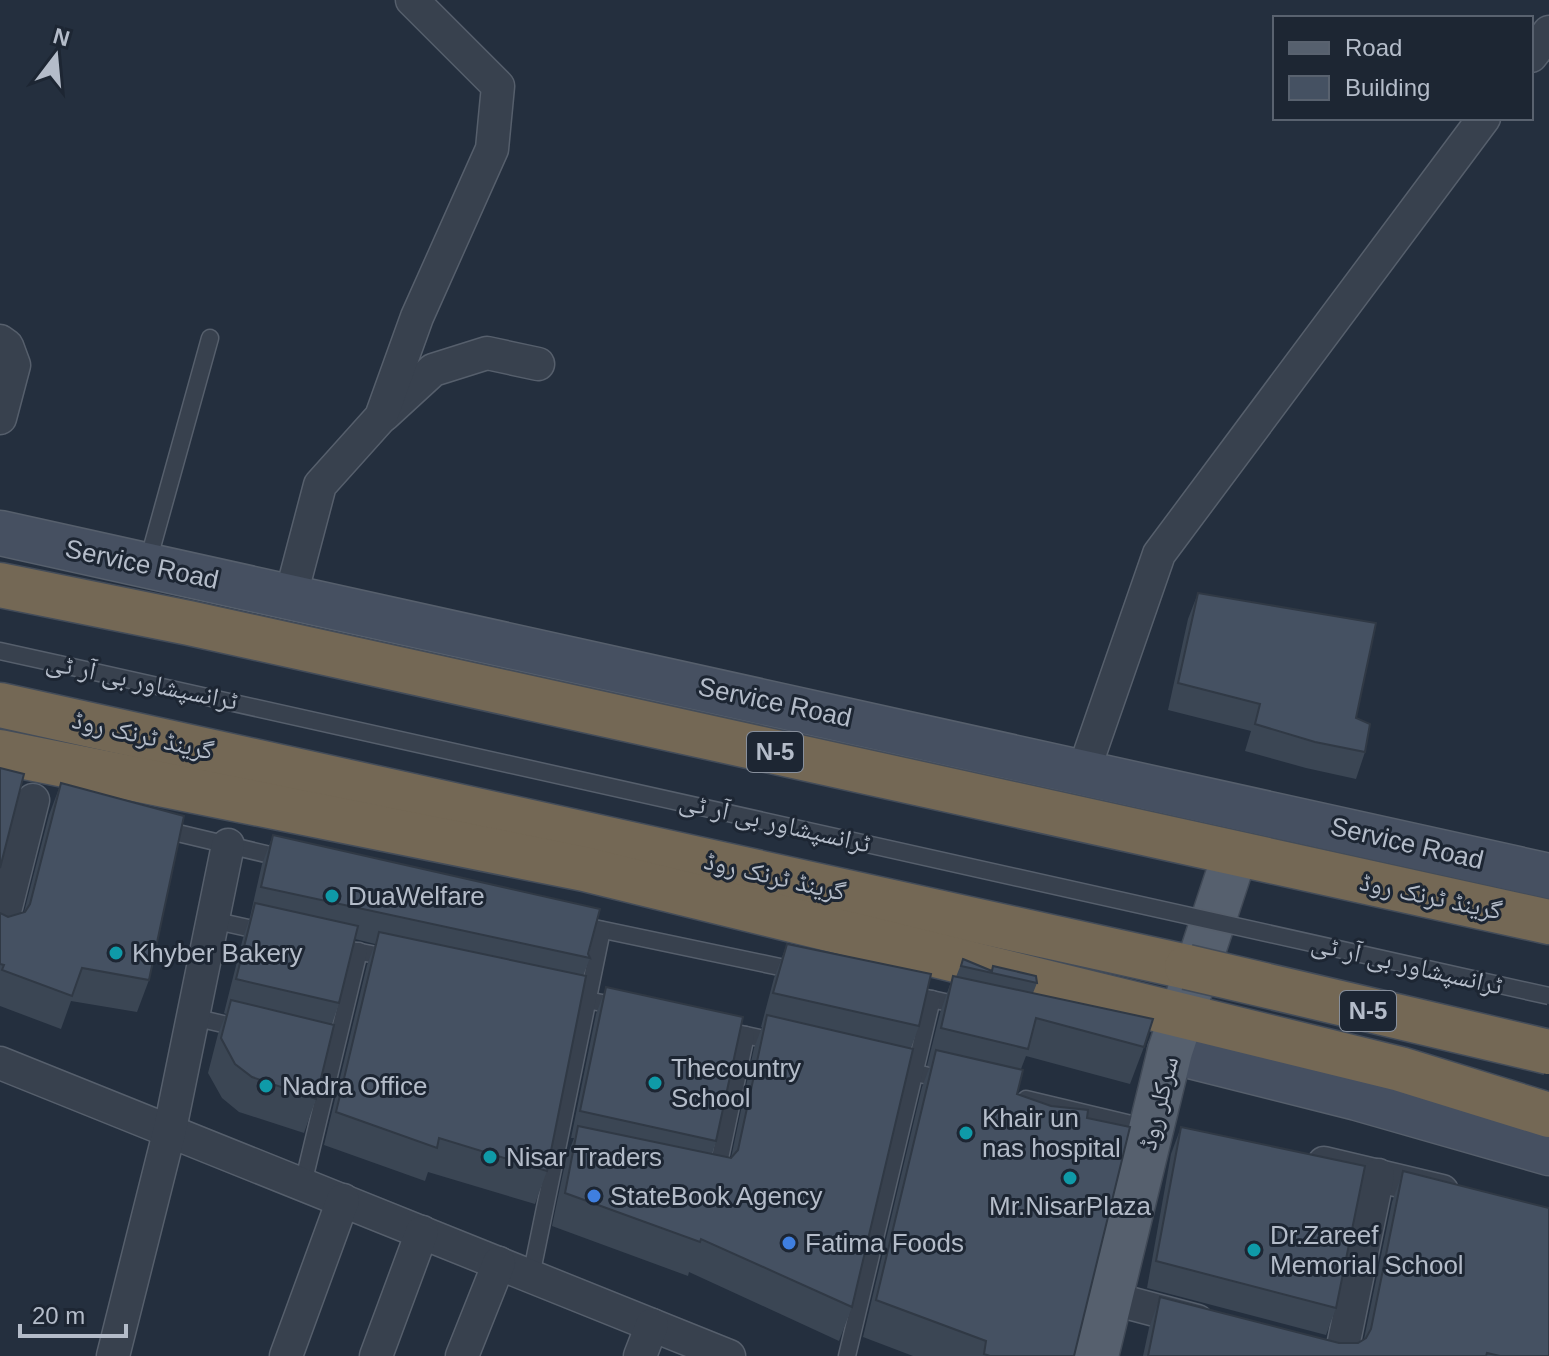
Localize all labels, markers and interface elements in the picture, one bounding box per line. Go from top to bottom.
north arrow [16,16,96,96]
legend [1273,16,1533,120]
text: N [50,23,72,51]
text: Road [1345,34,1402,61]
text: Building [1345,74,1430,101]
street label: Service Road [63,533,221,595]
street label: ٹرانسپشاور بی آر ٹی [43,646,241,717]
street label: Service Road [696,671,854,733]
street label: گرینڈ ٹرنک روڈ [69,704,217,766]
road number: N-5 [747,732,803,772]
street label: ٹرانسپشاور بی آر ٹی [676,785,873,860]
street label: Service Road [1328,811,1486,875]
street label: گرینڈ ٹرنک روڈ [701,845,849,907]
street label: گرینڈ ٹرنک روڈ [1357,866,1505,926]
place label: DuaWelfare [348,881,485,911]
marker: DuaWelfare [323,887,341,905]
street label: ٹرانسپشاور بی آر ٹی [1308,927,1505,1002]
place label: Khyber Bakery [132,938,303,968]
marker: Khyber Bakery [107,944,125,962]
road number: N-5 [1340,991,1396,1031]
place label: Thecountry School [671,1053,801,1113]
street label: سرکلر روڈ [1132,1053,1184,1153]
place label: Nadra Office [282,1071,427,1101]
marker: Thecountry School [646,1074,664,1092]
marker: Nadra Office [257,1077,275,1095]
place label: Khair un nas hospital [982,1103,1121,1163]
marker: Khair un nas hospital [957,1124,975,1142]
place label: Nisar Traders [506,1142,662,1172]
marker: Nisar Traders [481,1148,499,1166]
marker: Mr.NisarPlaza [1061,1169,1079,1187]
place label: StateBook Agency [610,1181,822,1211]
marker: StateBook Agency [585,1187,603,1205]
place label: Mr.NisarPlaza [989,1191,1151,1221]
place label: Dr.Zareef Memorial School [1270,1220,1464,1280]
place label: Fatima Foods [805,1228,964,1258]
marker: Fatima Foods [780,1234,798,1252]
marker: Dr.Zareef Memorial School [1245,1241,1263,1259]
scale bar [20,1288,126,1338]
text: 20 m [32,1302,85,1329]

